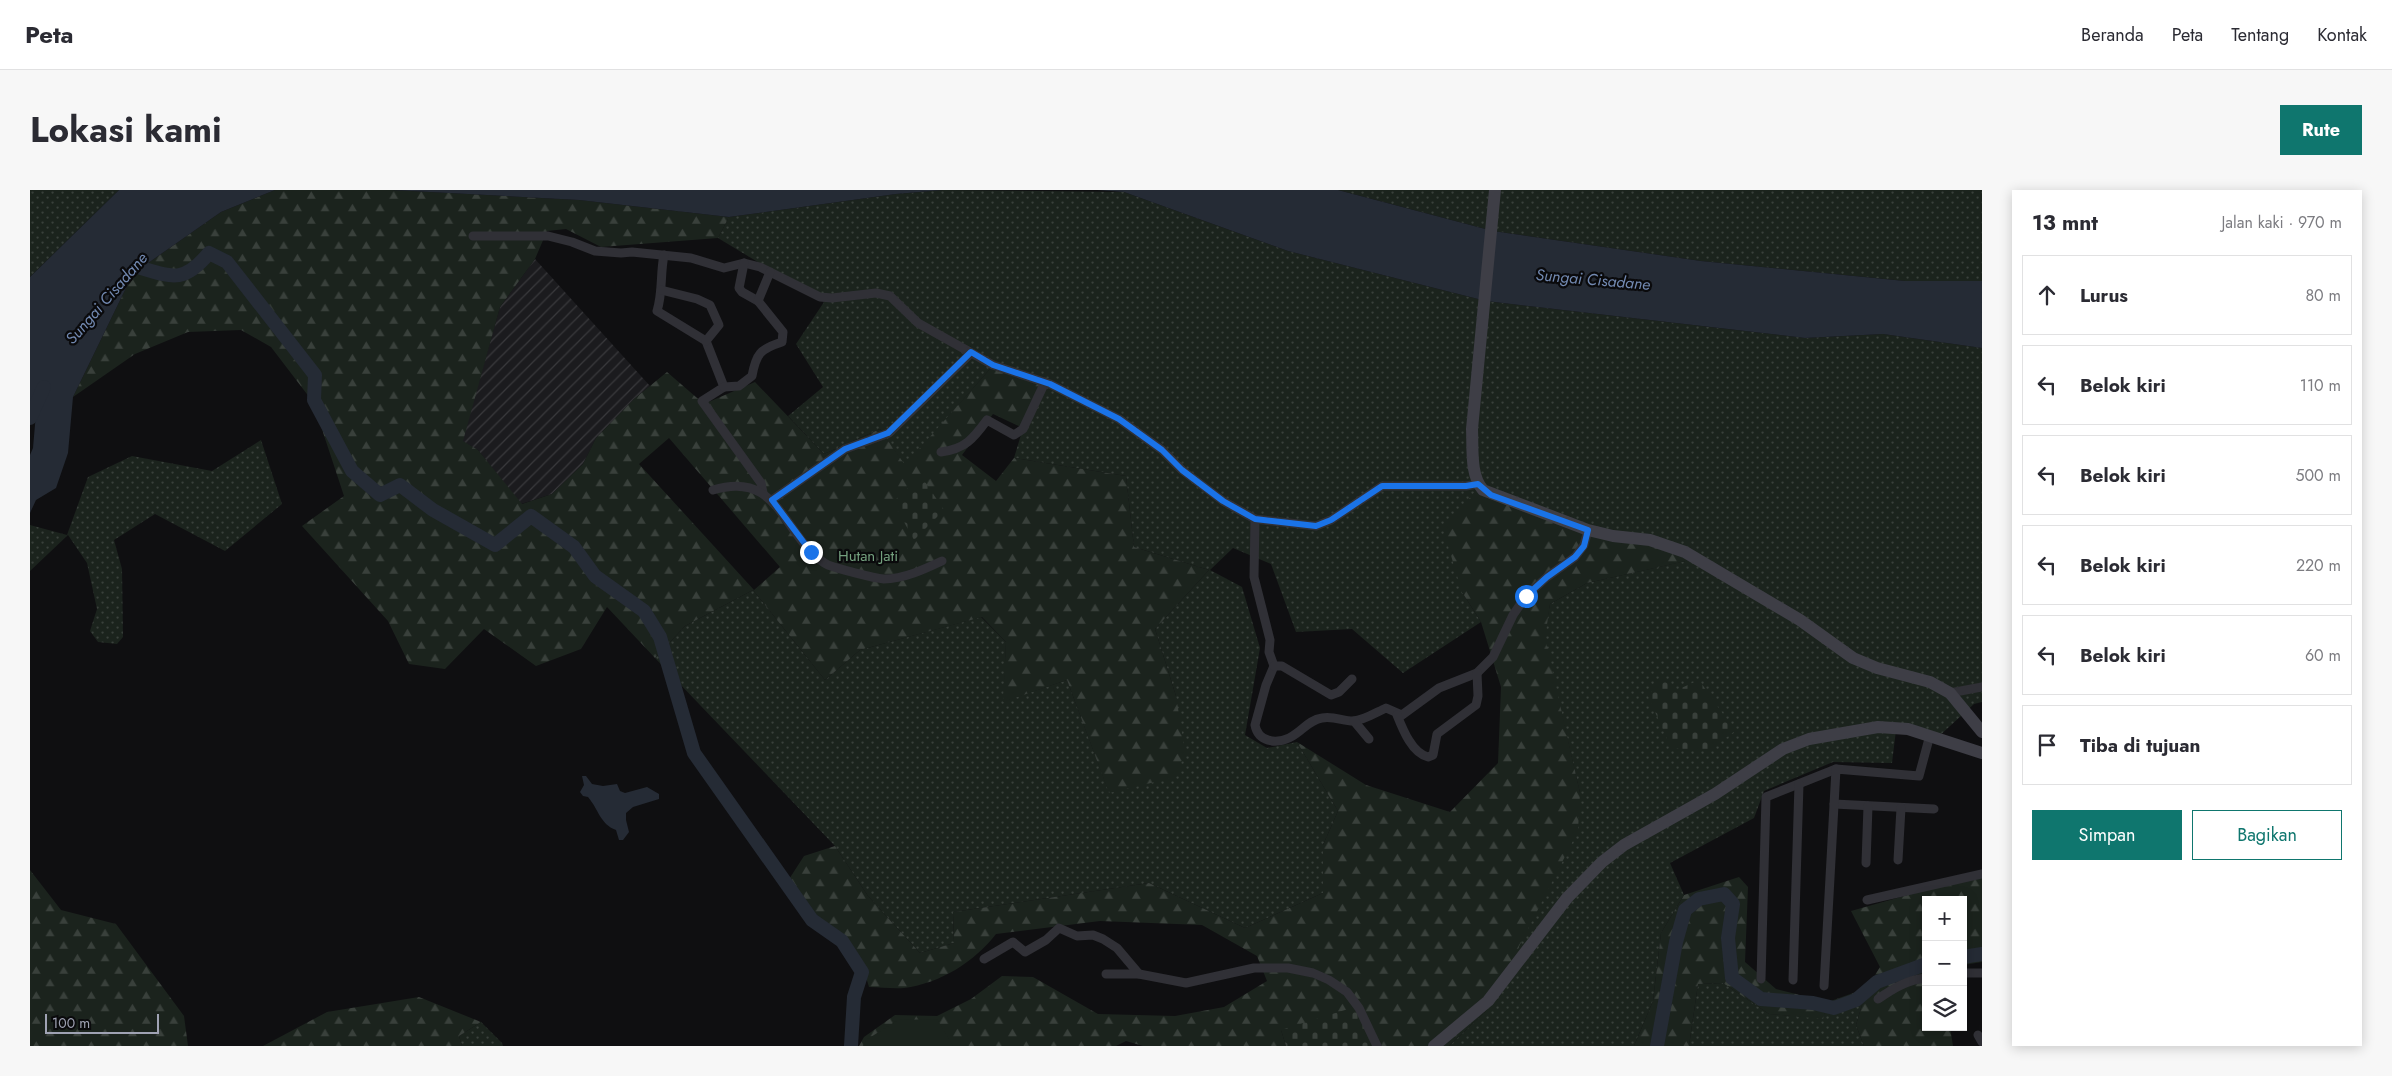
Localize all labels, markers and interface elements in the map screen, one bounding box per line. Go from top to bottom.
text: Peta [25,17,74,52]
text: Beranda [2081,22,2144,48]
text: Peta [2172,22,2203,48]
text: Tentang [2231,22,2289,48]
text: Kontak [2317,22,2367,48]
text: Lokasi kami [30,105,222,155]
button: Rute [2280,105,2362,155]
text: 13 mnt [2032,208,2098,238]
text: Jalan kaki · 970 m [2222,211,2342,234]
water label: Sungai Cisadane [60,247,153,349]
water label: Sungai Cisadane [1535,263,1651,296]
icon: ahead [2033,281,2061,309]
text: Lurus [2080,282,2128,309]
text: 80 m [2305,284,2341,307]
icon: left [2033,371,2061,399]
text: Belok kiri [2080,372,2166,399]
text: 110 m [2300,374,2341,397]
icon: left [2033,461,2061,489]
text: Belok kiri [2080,462,2166,489]
text: 500 m [2295,464,2341,487]
route end [800,541,823,564]
park label: Hutan Jati [838,545,898,567]
icon: left [2033,551,2061,579]
text: Belok kiri [2080,552,2166,579]
text: 220 m [2296,554,2341,577]
route start [1515,585,1538,608]
icon: left [2033,641,2061,669]
text: Belok kiri [2080,642,2166,669]
text: 60 m [2305,644,2341,667]
icon: arrive [2033,731,2061,759]
text: Tiba di tujuan [2080,732,2200,759]
button: Simpan [2032,810,2182,860]
button: Bagikan [2192,810,2342,860]
map controls [1922,896,1967,1031]
button: + [1922,896,1967,941]
button: − [1922,941,1967,986]
button: layers [1922,986,1967,1031]
scale bar [45,1011,159,1034]
text: 100 m [52,1013,90,1033]

